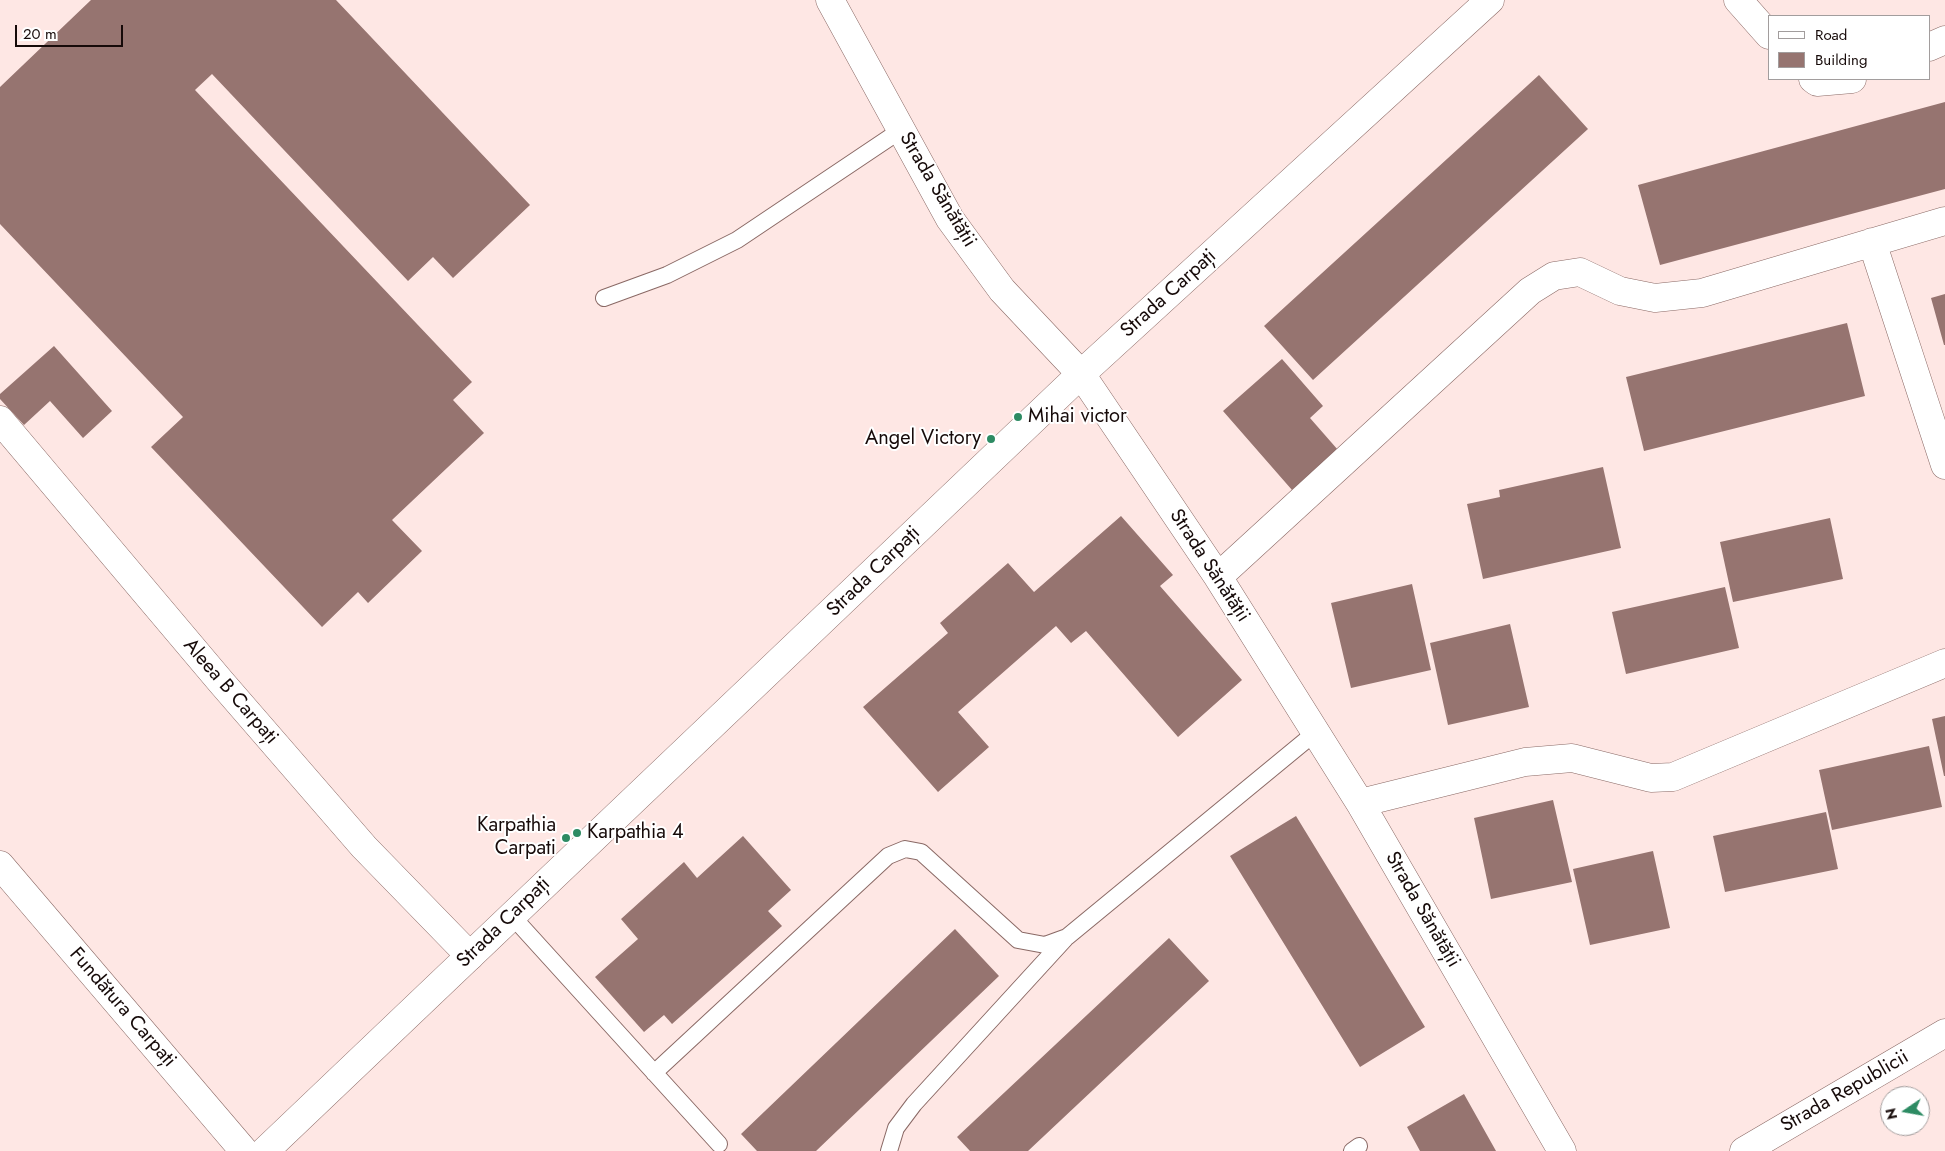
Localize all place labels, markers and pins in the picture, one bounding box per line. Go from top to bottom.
place label: Mihai victor [1028,405,1127,429]
marker: Mihai victor [1012,411,1024,423]
place label: Angel Victory [865,427,981,451]
marker: Angel Victory [985,433,997,445]
place label: Karpathia Carpati [477,814,556,861]
place label: Karpathia 4 [587,821,684,845]
marker: Karpathia 4 [571,827,583,839]
marker: Karpathia Carpati [560,832,572,844]

